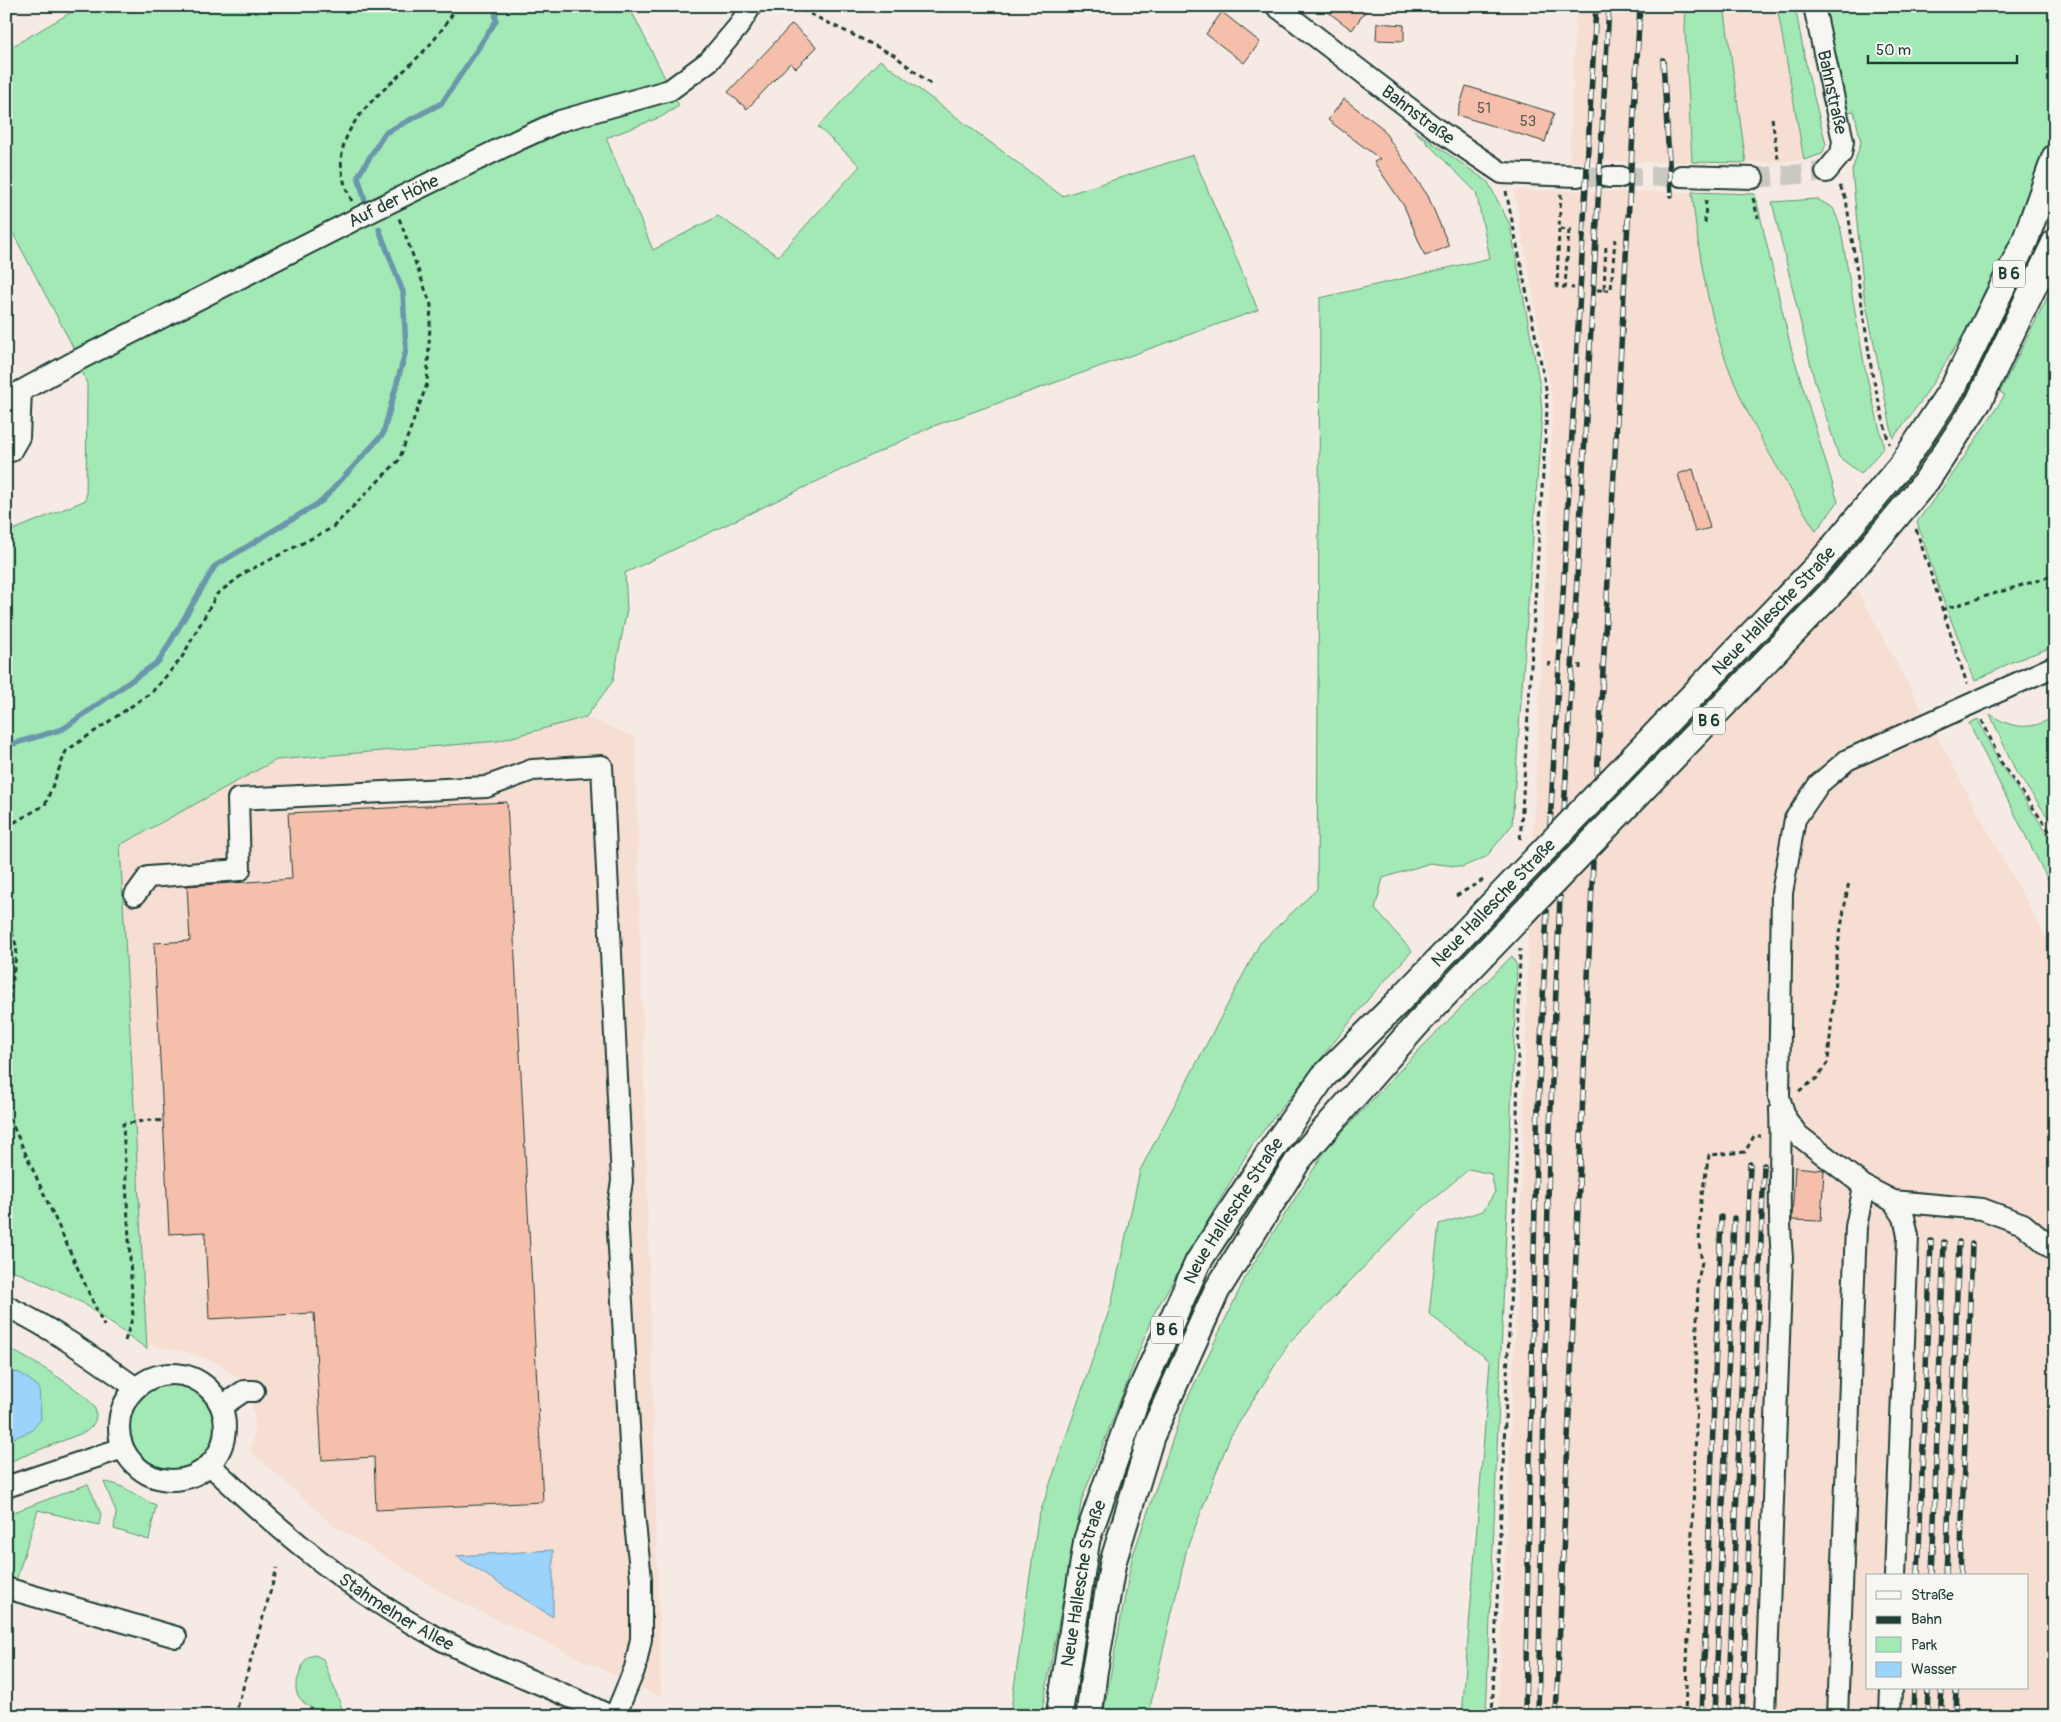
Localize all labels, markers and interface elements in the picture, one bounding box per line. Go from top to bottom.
scale bar [1868,32,2017,64]
text: 50 m [1876,41,1911,60]
street label: Bahnstraße [1812,48,1853,136]
street label: Bahnstraße [1377,80,1459,150]
house number: 51 [1477,99,1491,118]
house number: 53 [1520,112,1536,131]
street label: Auf der Höhe [344,169,443,233]
road number: B 6 [1993,260,2025,288]
street label: Neue Hallesche Straße [1707,541,1841,680]
road number: B 6 [1693,708,1725,734]
street label: Neue Hallesche Straße [1426,834,1561,972]
street label: Neue Hallesche Straße [1178,1133,1288,1287]
road number: B 6 [1151,1316,1183,1344]
street label: Neue Hallesche Straße [1055,1497,1111,1668]
street label: Stahmelner Allee [334,1568,458,1656]
legend [1866,1574,2028,1690]
text: Straße [1911,1586,1954,1605]
text: Bahn [1911,1610,1942,1629]
text: Park [1911,1636,1938,1655]
text: Wasser [1911,1660,1958,1679]

